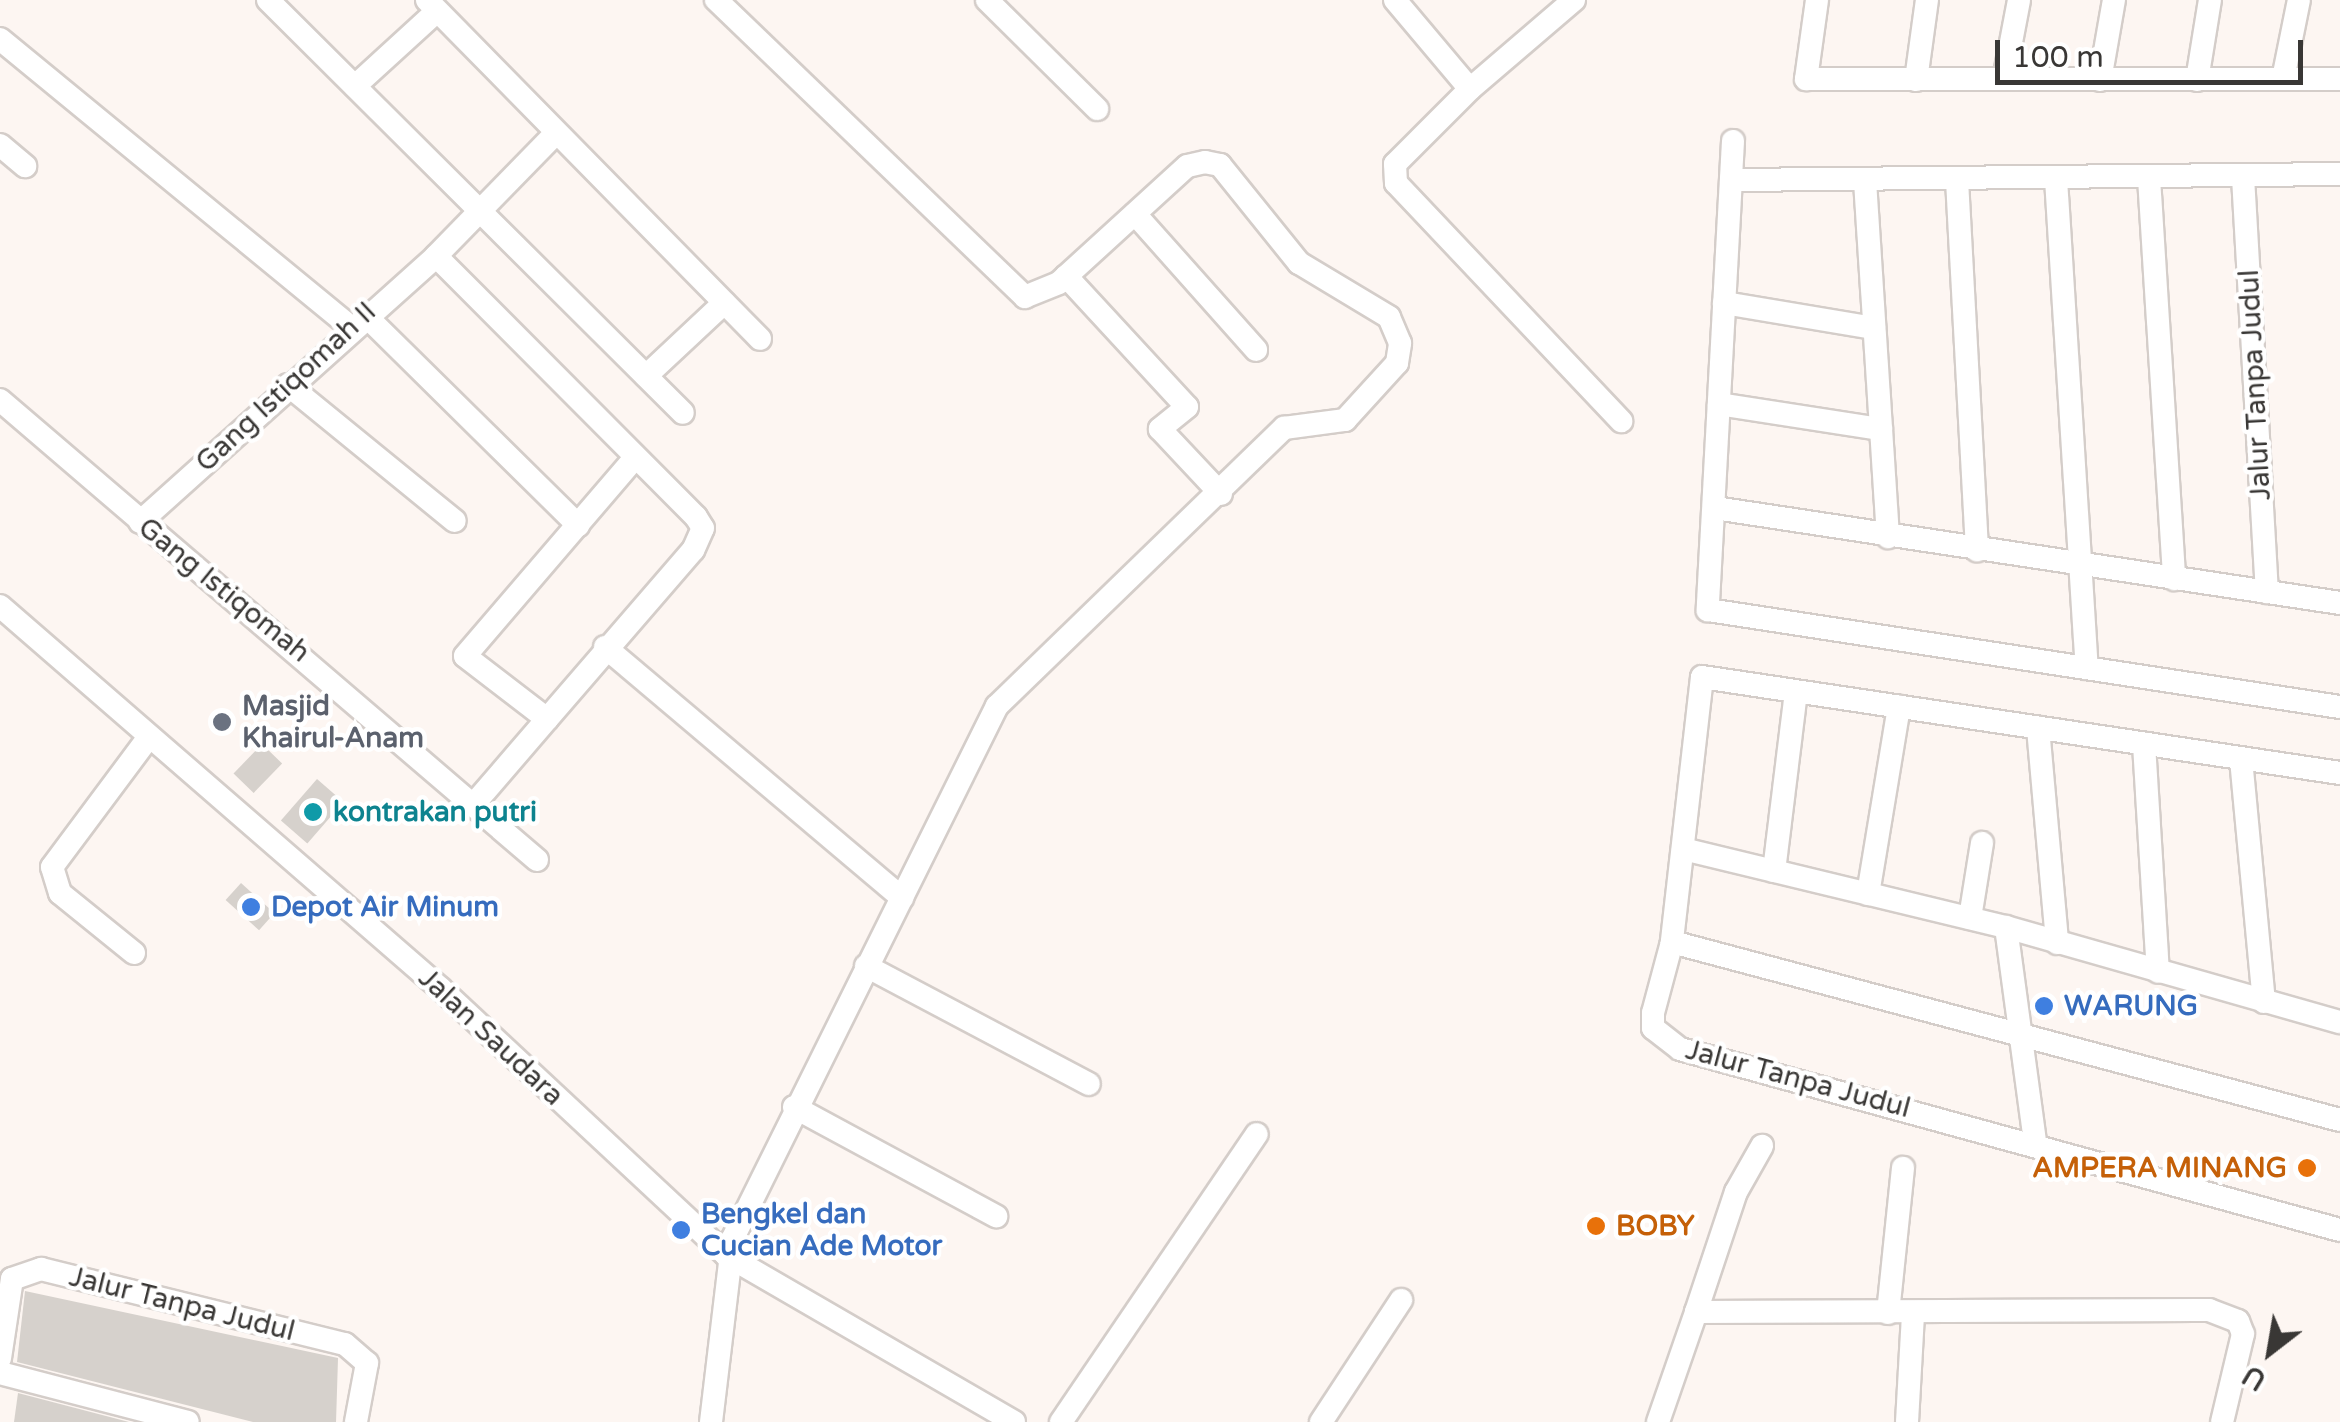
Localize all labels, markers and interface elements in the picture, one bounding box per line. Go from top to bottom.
scale bar [2000,20,2308,82]
text: 100 m [2012,39,2104,76]
street label: Jalur Tanpa Judul [2232,269,2278,501]
street label: Gang Istiqomah II [189,295,383,479]
street label: Gang Istiqomah [132,511,316,669]
place label: Masjid Khairul-Anam [242,689,424,755]
marker: Masjid Khairul-Anam [211,711,233,733]
place label: kontrakan putri [333,795,537,829]
marker: kontrakan putri [302,801,324,823]
place label: Depot Air Minum [271,890,499,924]
marker: Depot Air Minum [240,896,262,918]
street label: Jalan Saudara [412,961,570,1113]
place label: WARUNG [2064,989,2198,1023]
marker: WARUNG [2033,995,2055,1017]
street label: Jalur Tanpa Judul [1682,1033,1914,1125]
place label: AMPERA MINANG [2032,1151,2287,1185]
marker: AMPERA MINANG [2296,1157,2318,1179]
place label: Bengkel dan Cucian Ade Motor [701,1197,942,1263]
place label: BOBY [1616,1209,1695,1243]
marker: BOBY [1585,1215,1607,1237]
marker: Bengkel dan Cucian Ade Motor [670,1219,692,1241]
street label: Jalur Tanpa Judul [66,1260,298,1348]
north arrow [2220,1302,2320,1402]
text: U [2237,1358,2272,1398]

